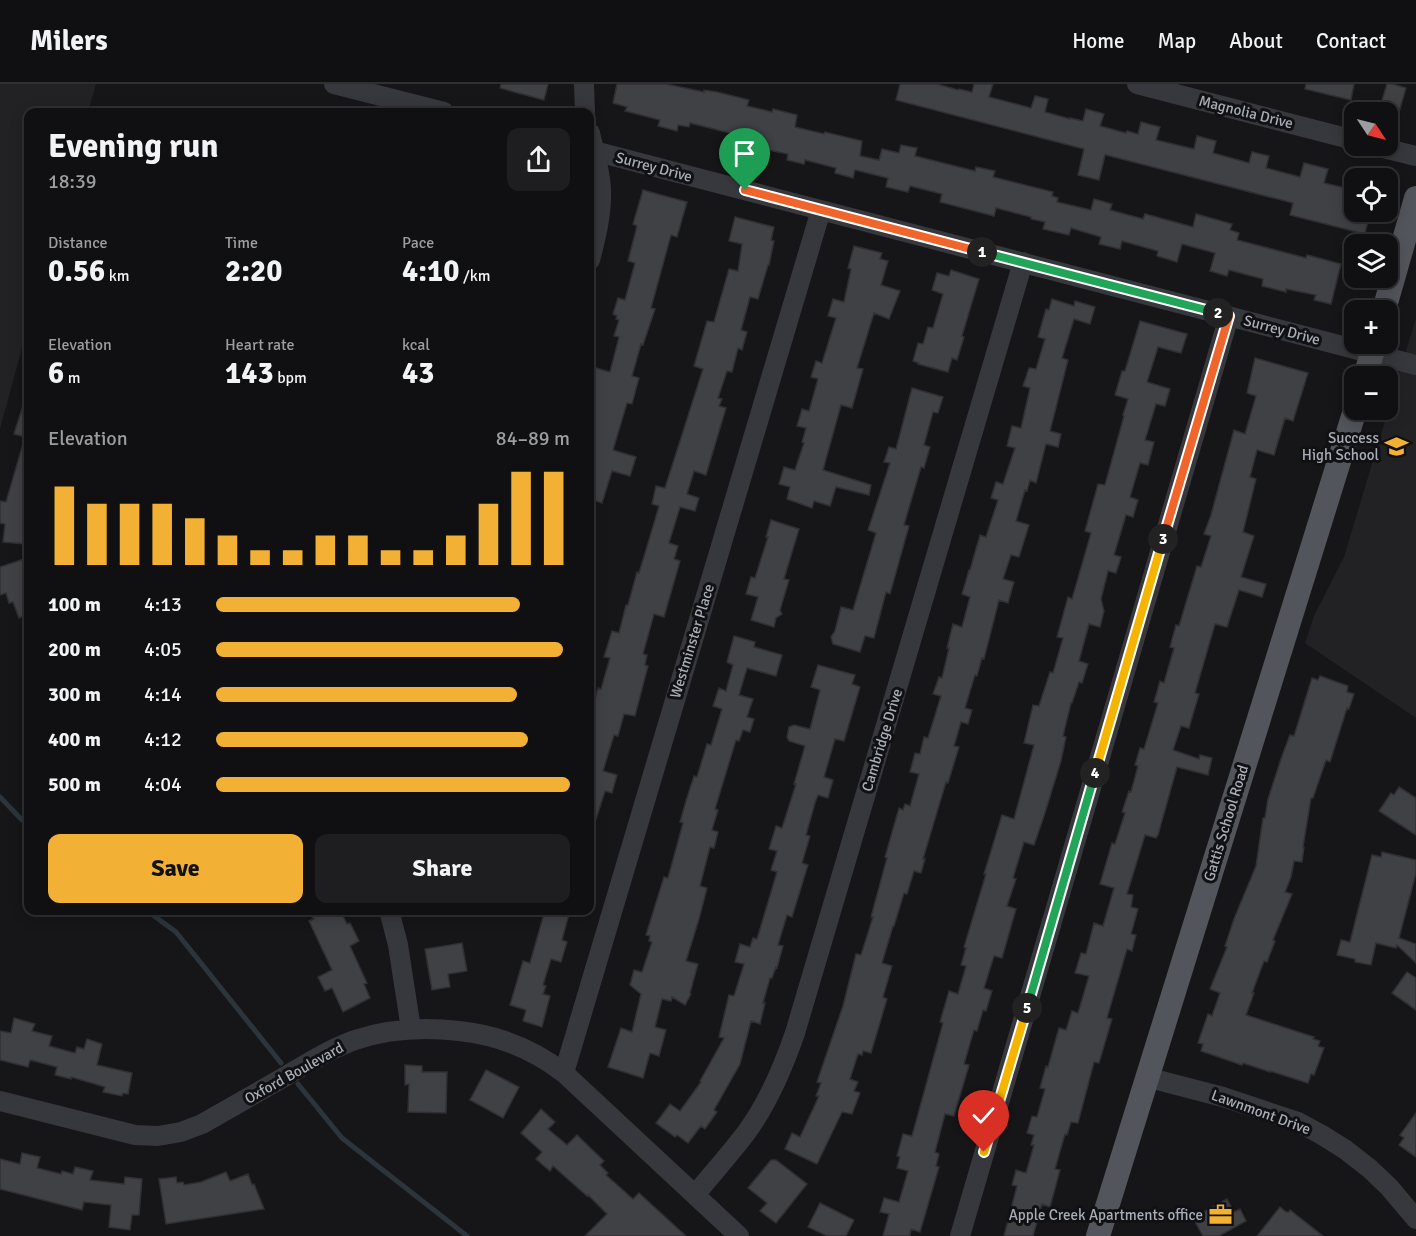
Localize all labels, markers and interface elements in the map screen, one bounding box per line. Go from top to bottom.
text: Milers [30,24,108,58]
text: Home [1072,28,1125,54]
text: Map [1158,28,1196,54]
text: About [1229,28,1283,54]
text: Contact [1316,28,1386,54]
street label: Magnolia Drive [1197,92,1295,132]
north arrow [1344,102,1398,156]
map controls [1344,102,1398,420]
text: Evening run [48,126,218,167]
button: share [507,128,570,191]
pin [719,128,770,190]
icon: arrive [728,137,761,170]
street label: Surrey Drive [614,148,694,186]
button: locate [1344,168,1398,222]
text: 18:39 [48,169,97,194]
text: Distance [48,233,108,253]
text: Time [225,233,258,253]
text: Pace [402,233,434,253]
button: layers [1344,234,1398,288]
pin: 1 [967,237,997,267]
text: 1 [978,242,986,262]
text: 0.56 [48,253,105,290]
text: 2:20 [225,253,282,290]
text: 4:10 [402,253,459,290]
text: km [105,266,130,286]
text: /km [459,266,491,286]
pin: 2 [1203,298,1233,328]
button: + [1344,300,1398,354]
text: 2 [1214,303,1222,323]
street label: Surrey Drive [1242,311,1322,349]
text: Elevation [48,335,112,355]
text: Heart rate [225,335,294,355]
text: kcal [402,335,430,355]
text: 6 [48,355,64,392]
text: 143 [225,355,274,392]
text: 43 [402,355,434,392]
button: − [1344,366,1398,420]
text: m [64,368,80,388]
text: bpm [274,368,307,388]
text: Elevation [48,426,128,451]
text: 84–89 m [496,426,570,451]
place label: Success High School [1302,429,1379,464]
school or university icon: Success High School [1384,434,1410,460]
pin: 3 [1148,524,1178,554]
text: 3 [1159,529,1167,549]
street label: Westminster Place [666,582,718,700]
text: 100 m [48,592,101,617]
text: 4:13 [144,592,182,617]
text: 200 m [48,637,101,662]
text: 4:05 [144,637,182,662]
text: 300 m [48,682,101,707]
text: 4:14 [144,682,182,707]
street label: Cambridge Drive [858,686,906,794]
text: 400 m [48,727,101,752]
text: 4:12 [144,727,182,752]
pin: 4 [1080,758,1110,788]
text: 4 [1091,763,1099,783]
street label: Gattis School Road [1200,763,1252,883]
text: 500 m [48,772,101,797]
text: 4:04 [144,772,182,797]
button: Save [48,834,303,903]
button: Share [315,834,570,903]
pin: 5 [1012,993,1042,1023]
text: 5 [1023,998,1031,1018]
street label: Oxford Boulevard [241,1038,347,1108]
street label: Lawnmont Drive [1209,1086,1313,1138]
pin [958,1090,1009,1152]
icon: check [967,1099,1000,1132]
office icon: Apple Creek Apartments office [1208,1202,1234,1228]
place label: Apple Creek Apartments office [1009,1206,1203,1224]

